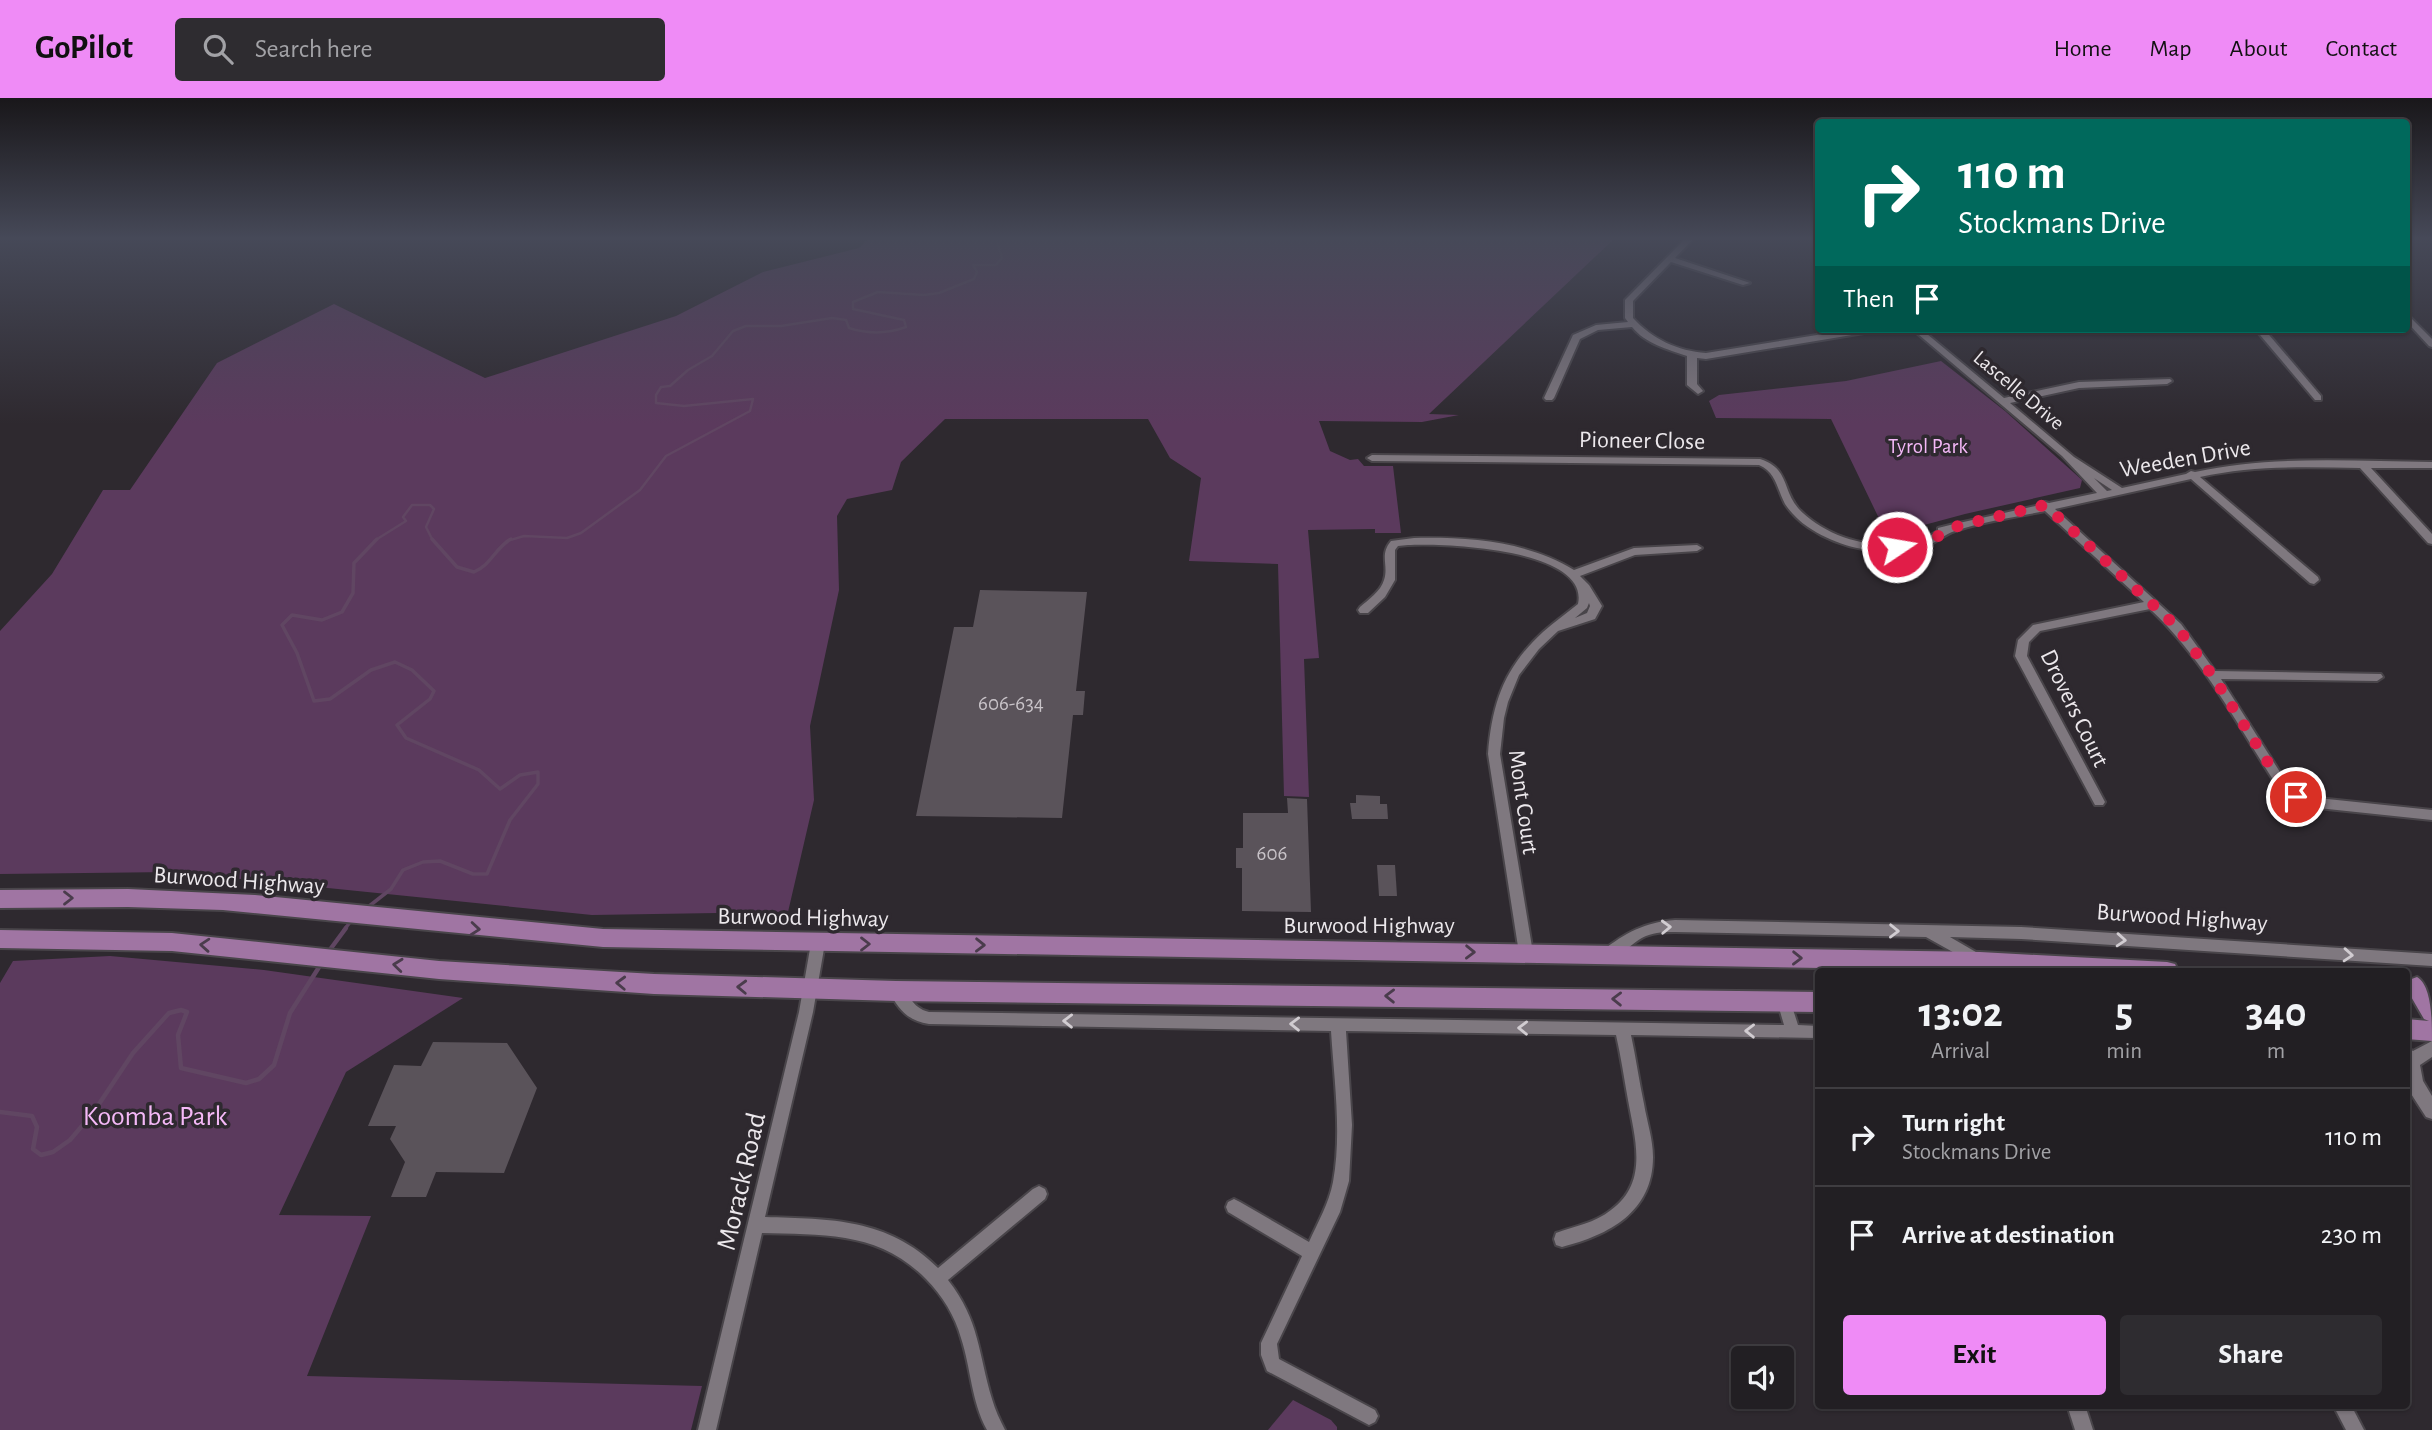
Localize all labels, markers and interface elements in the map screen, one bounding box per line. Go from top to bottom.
search box [175,18,665,81]
icon: search [199,30,237,68]
text: GoPilot [35,32,133,65]
text: Search here [255,36,372,62]
text: Home [2054,37,2112,61]
text: Map [2150,37,2192,61]
text: About [2230,37,2287,61]
text: Contact [2325,37,2397,61]
icon: right [1843,147,1934,238]
text: 110 m [1958,149,2066,198]
text: Stockmans Drive [1958,207,2166,239]
icon: arrive [1908,280,1946,318]
text: Then [1843,286,1894,312]
street label: Lascelle Drive [1969,347,2068,434]
street label: Pioneer Close [1579,428,1705,454]
park label: Tyrol Park [1888,436,1968,457]
street label: Weeden Drive [2118,436,2252,482]
position arrow [1860,510,1934,584]
street label: Drovers Court [2035,646,2113,771]
house number: 606-634 [978,693,1044,714]
street label: Mont Court [1504,748,1542,856]
pin [2266,767,2326,827]
icon: arrive [2277,778,2315,816]
house number: 606 [1257,843,1287,864]
street label: Burwood Highway [153,863,325,899]
one-way arrow [63,890,74,906]
street label: Burwood Highway [2096,900,2268,936]
street label: Burwood Highway [717,905,889,931]
street label: Burwood Highway [1283,914,1455,938]
one-way arrow [1661,919,1672,934]
one-way arrow [469,921,480,936]
one-way arrow [1889,923,1899,939]
one-way arrow [2116,932,2127,947]
one-way arrow [860,936,870,952]
one-way arrow [975,937,986,953]
one-way arrow [199,938,210,953]
one-way arrow [1465,944,1475,960]
one-way arrow [2343,947,2354,962]
one-way arrow [1792,950,1803,966]
one-way arrow [392,958,403,973]
one-way arrow [615,975,626,990]
one-way arrow [736,980,747,995]
one-way arrow [1384,988,1395,1004]
one-way arrow [1612,991,1622,1007]
text: 13:02 [1918,992,2003,1034]
text: 5 [2115,992,2133,1034]
text: 340 [2245,992,2307,1034]
one-way arrow [1062,1013,1072,1029]
one-way arrow [1289,1017,1300,1032]
one-way arrow [1517,1020,1528,1035]
one-way arrow [1744,1023,1755,1039]
text: Arrival [1931,1040,1990,1063]
text: min [2106,1040,2142,1063]
text: m [2267,1040,2285,1063]
park label: Koomba Park [83,1103,228,1131]
street label: Morack Road [712,1110,771,1253]
text: Turn right [1902,1110,2005,1136]
icon: right [1843,1118,1881,1156]
text: 110 m [2325,1124,2382,1150]
text: Stockmans Drive [1902,1141,2051,1164]
icon: arrive [1843,1216,1881,1254]
text: Arrive at destination [1902,1222,2115,1248]
text: 230 m [2321,1222,2382,1248]
button: Exit [1843,1315,2106,1395]
button: Share [2120,1315,2382,1395]
map controls [1731,1346,1794,1409]
button: sound [1731,1346,1794,1409]

